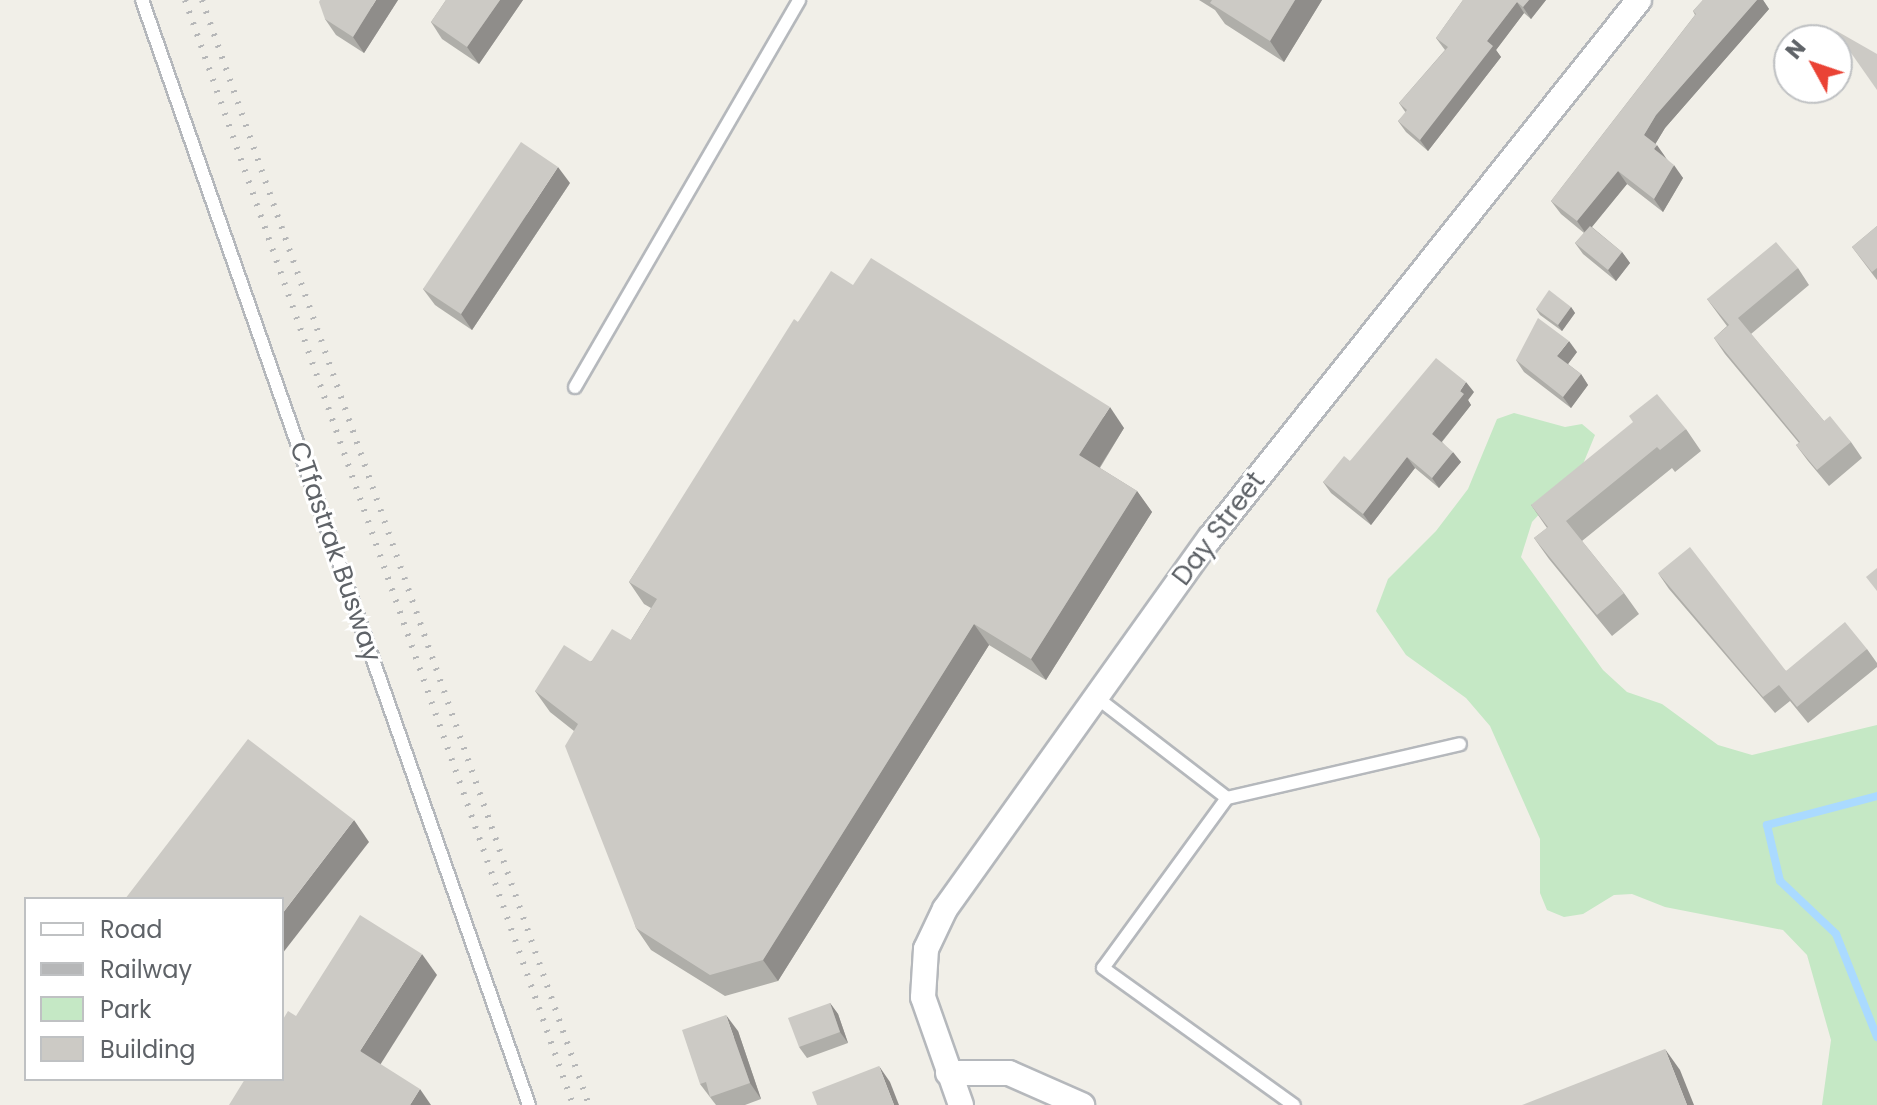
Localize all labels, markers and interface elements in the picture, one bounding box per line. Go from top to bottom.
north arrow [1773,24,1853,104]
text: N [1779,33,1813,66]
street label: CTfastrak Busway [283,438,387,666]
street label: Day Street [1166,466,1272,592]
legend [24,897,284,1081]
text: Road [100,913,162,946]
text: Railway [100,953,192,986]
text: Park [100,993,151,1026]
text: Building [100,1033,196,1066]

